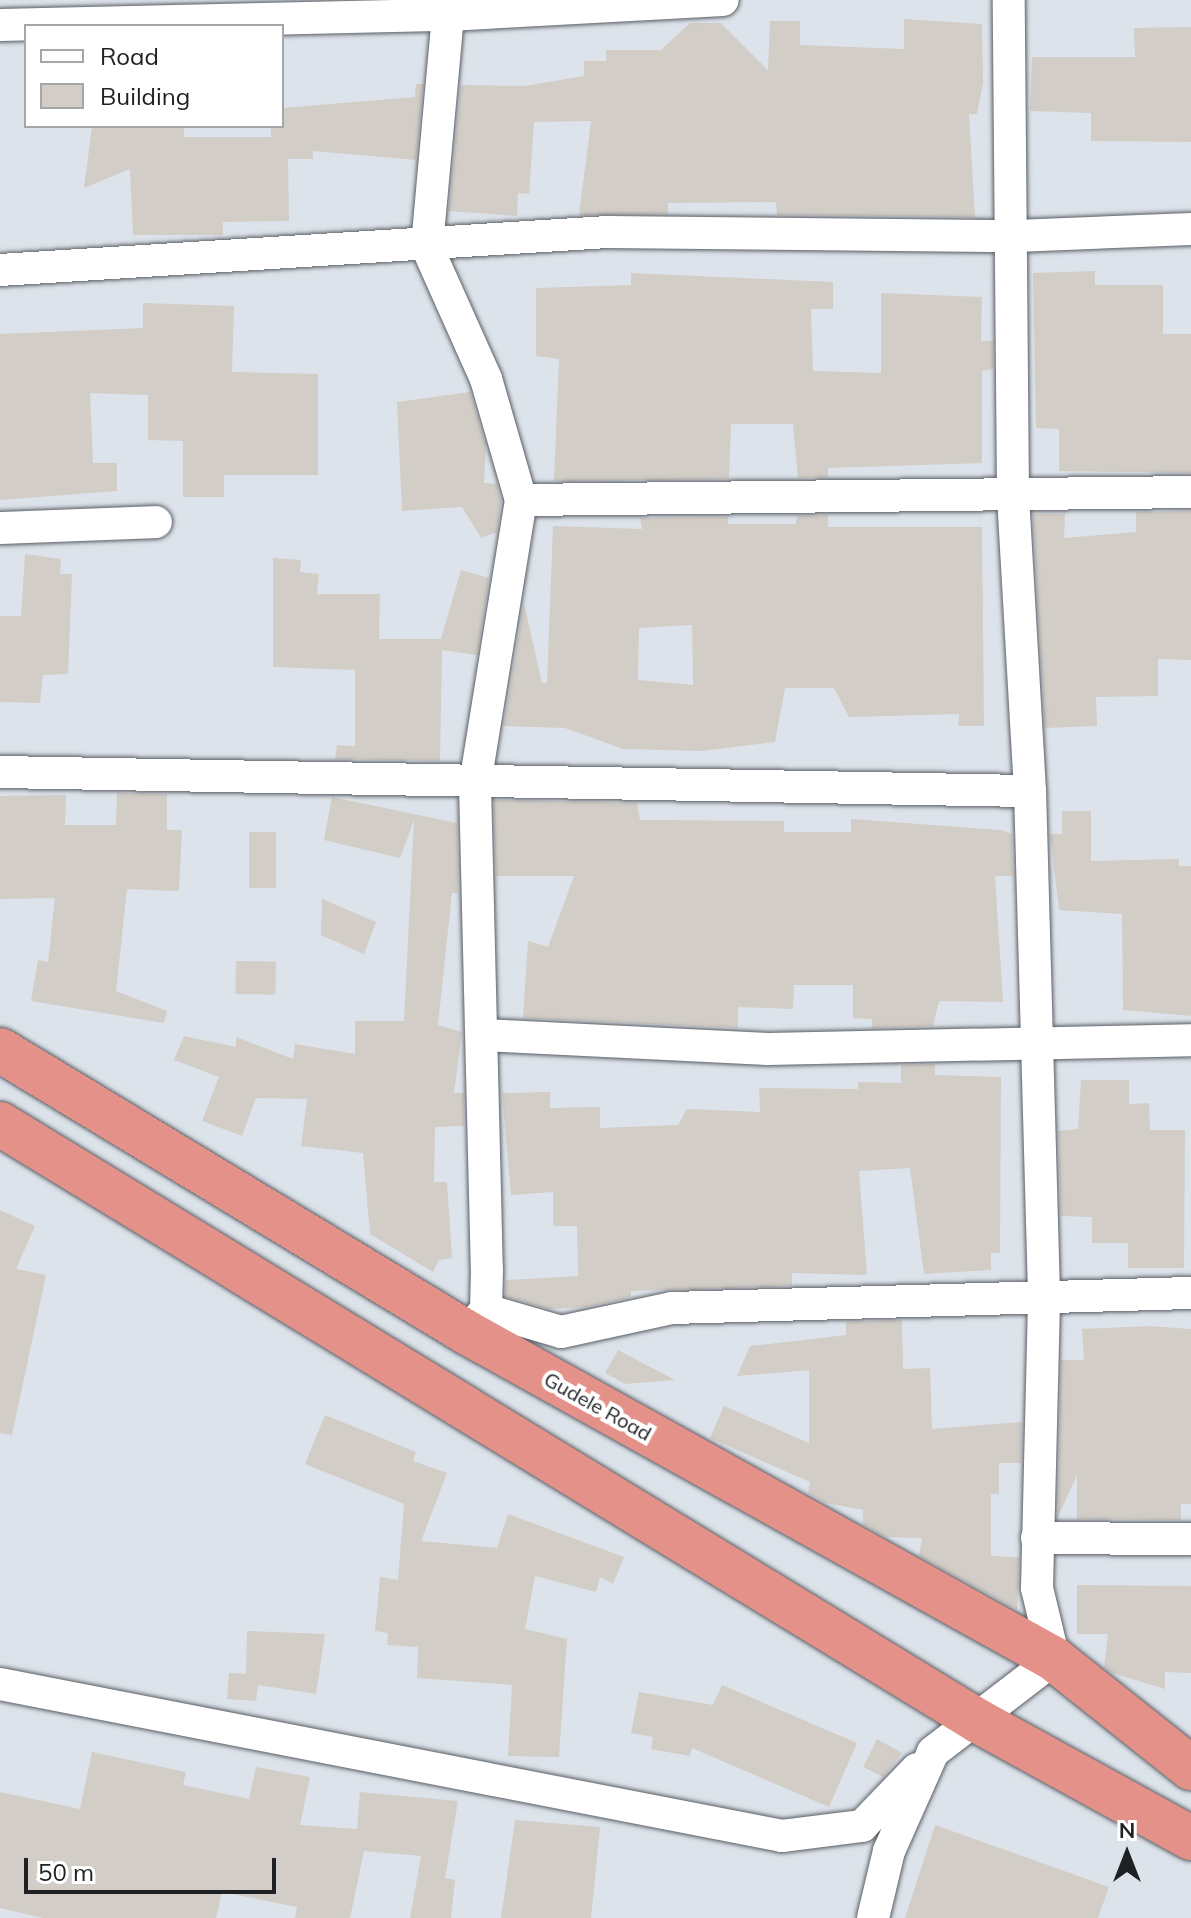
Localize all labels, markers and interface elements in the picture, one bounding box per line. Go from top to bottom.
legend [24,24,284,128]
text: Road [100,41,159,71]
text: Building [100,81,190,111]
street label: Gudele Road [540,1367,656,1445]
north arrow [1087,1814,1167,1894]
text: N [1119,1816,1135,1844]
scale bar [28,1842,280,1892]
text: 50 m [38,1857,94,1887]

